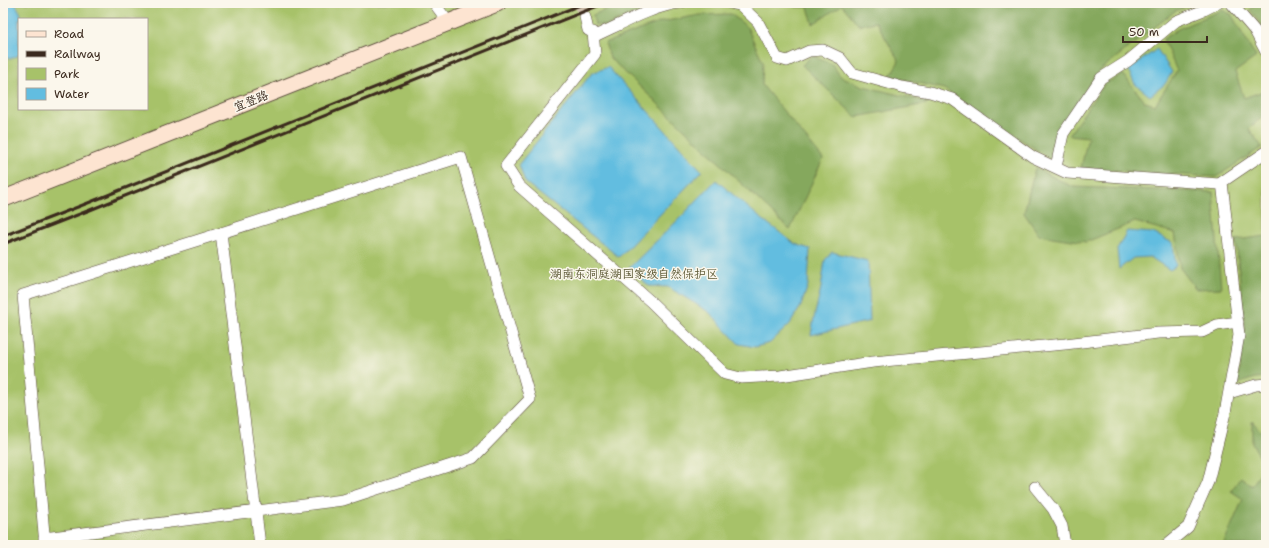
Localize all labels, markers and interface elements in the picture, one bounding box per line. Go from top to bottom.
legend [18,18,148,110]
scale bar [1123,18,1207,44]
text: 50 m [1129,24,1159,40]
text: Road [54,26,85,42]
text: Railway [54,46,101,62]
text: Park [54,66,80,82]
text: Water [54,86,90,102]
street label: 宜登路 [231,87,271,115]
park label: 湖南东洞庭湖国家级自然保护区 [550,266,718,282]

